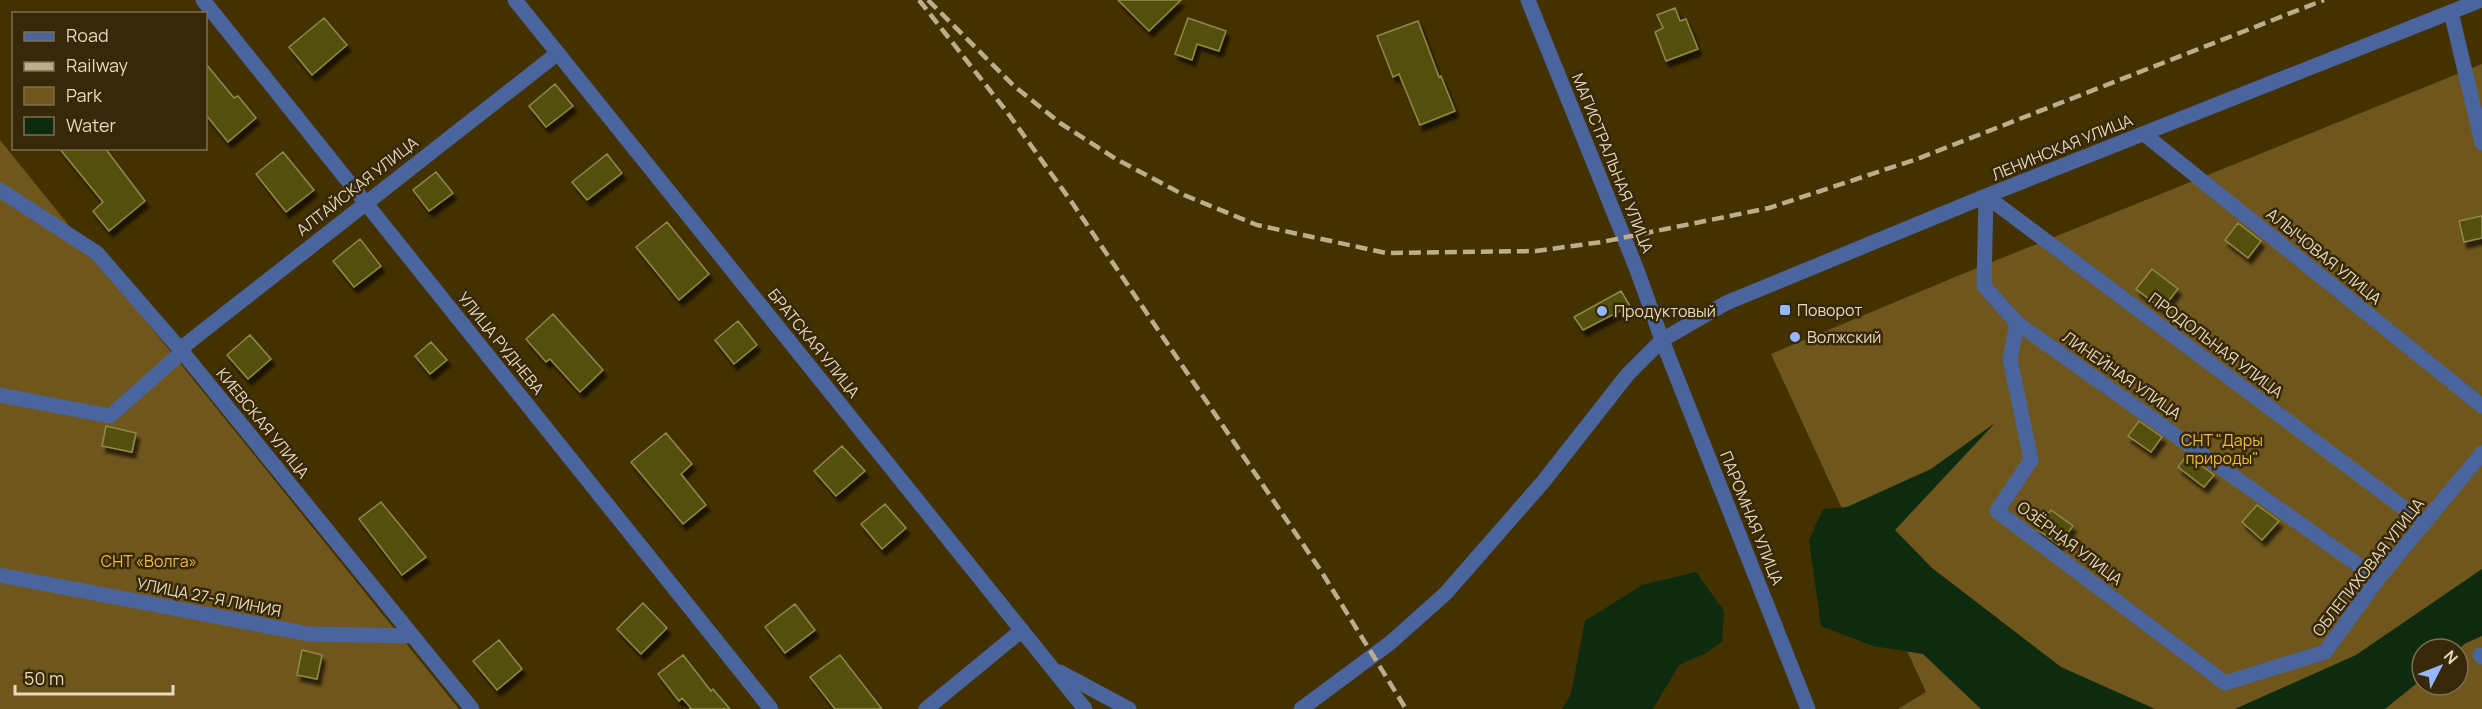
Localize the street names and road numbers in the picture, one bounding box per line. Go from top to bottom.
street label: МАГИСТРАЛЬНАЯ УЛИЦА [1567,70,1659,256]
street label: ЛЕНИНСКАЯ УЛИЦА [1988,109,2136,185]
street label: АЛТАЙСКАЯ УЛИЦА [291,131,423,241]
street label: АЛЫЧОВАЯ УЛИЦА [2262,203,2386,309]
street label: БРАТСКАЯ УЛИЦА [763,284,865,402]
street label: УЛИЦА РУДНЕВА [453,287,549,399]
street label: ПРОДОЛЬНАЯ УЛИЦА [2144,287,2288,403]
street label: ЛИНЕЙНАЯ УЛИЦА [2058,326,2186,424]
street label: КИЕВСКАЯ УЛИЦА [212,363,314,483]
street label: ПАРОМНАЯ УЛИЦА [1715,448,1789,588]
street label: ОБЛЕПИХОВАЯ УЛИЦА [2307,493,2429,641]
street label: ОЗЁРНАЯ УЛИЦА [2013,496,2127,590]
street label: УЛИЦА 27-Я ЛИНИЯ [135,572,283,622]

